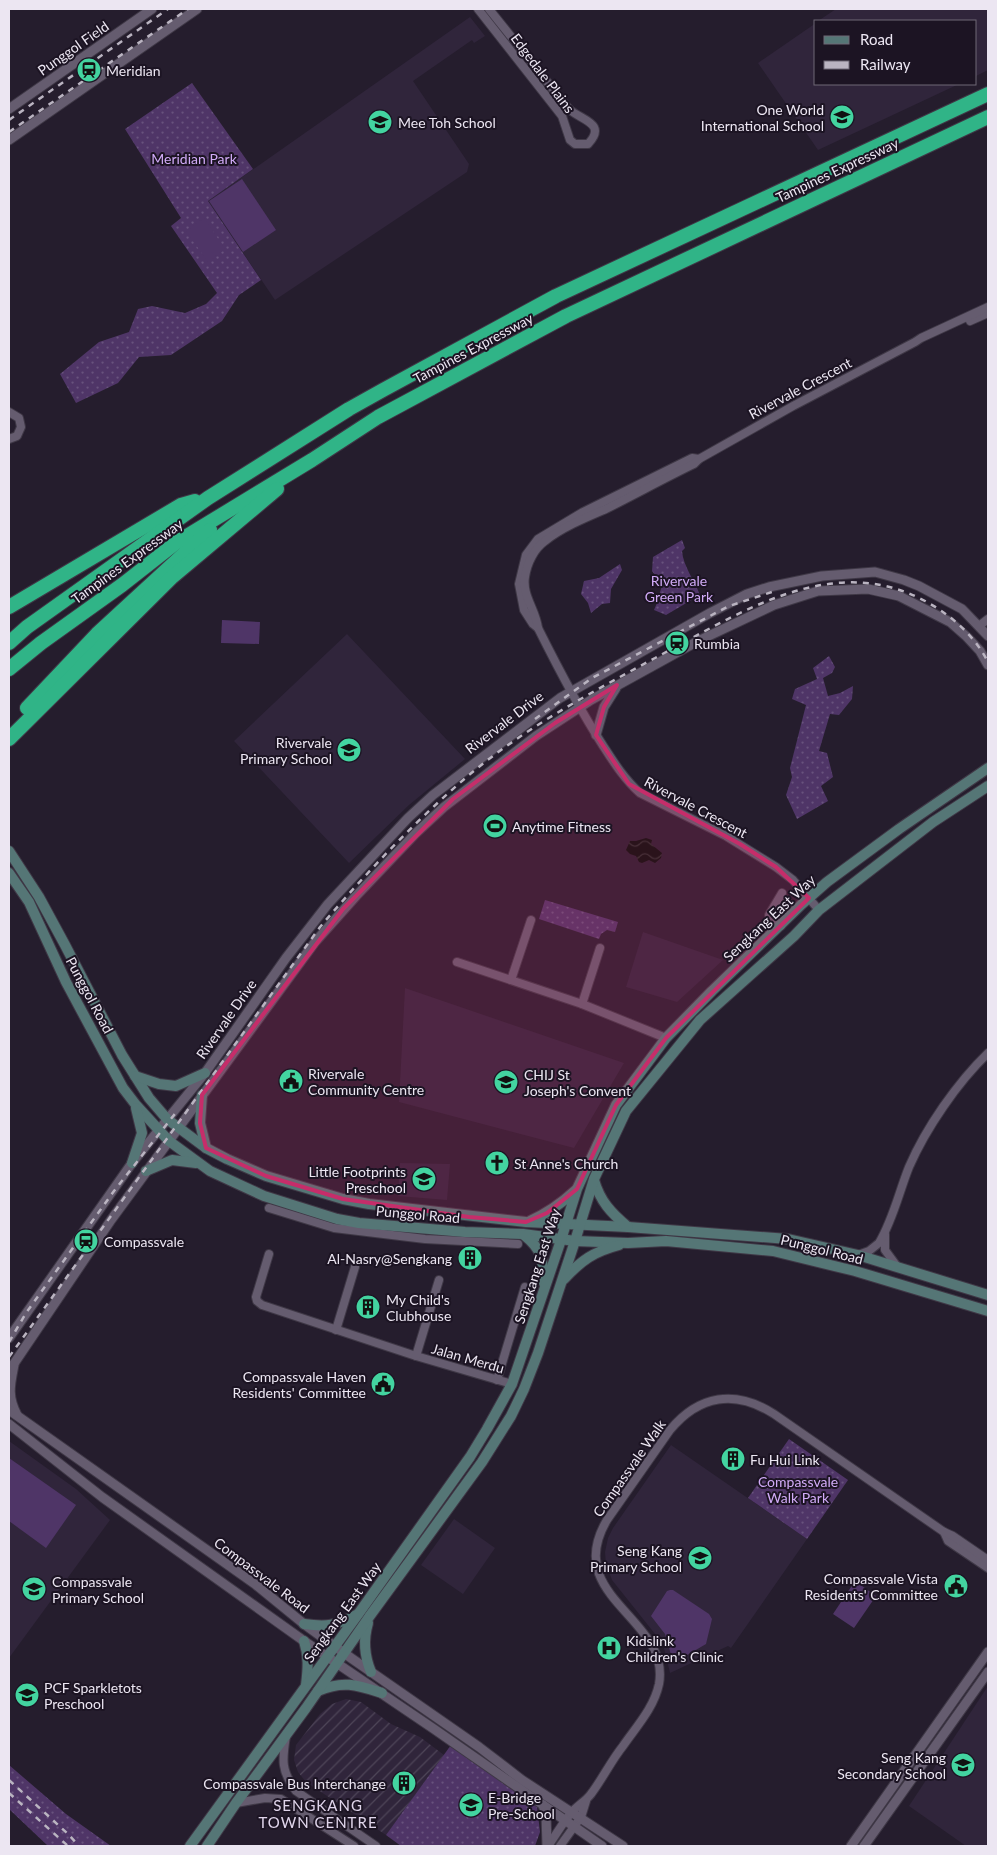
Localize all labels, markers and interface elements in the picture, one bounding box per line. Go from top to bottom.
street label: Punggol Field [34,17,112,79]
legend [814,20,977,85]
street label: Edgedale Plains [508,30,578,116]
text: Road [860,30,893,48]
text: Railway [860,55,911,73]
station icon: Meridian [76,57,102,83]
place label: Meridian [106,62,161,79]
place label: One World International School [701,101,824,134]
school or university icon: One World International School [829,104,855,130]
school or university icon: Mee Toh School [367,109,393,135]
place label: Mee Toh School [398,114,496,131]
street label: Tampines Expressway [773,134,902,206]
park label: Meridian Park [151,150,238,167]
street label: Tampines Expressway [410,309,537,387]
street label: Rivervale Crescent [746,354,854,422]
street label: Tampines Expressway [68,514,187,607]
park label: Rivervale Green Park [645,572,714,605]
station icon: Rumbia [664,630,690,656]
place label: Rumbia [694,635,740,652]
street label: Rivervale Drive [462,687,546,757]
place label: Rivervale Primary School [240,734,332,767]
school or university icon: Rivervale Primary School [336,737,362,763]
street label: Rivervale Crescent [642,773,750,841]
sports icon: Anytime Fitness [482,813,508,839]
place label: Anytime Fitness [512,818,611,835]
street label: Sengkang East Way [719,870,819,965]
street label: Punggol Road [63,954,117,1036]
street label: Rivervale Drive [192,976,260,1062]
place label: Rivervale Community Centre [308,1065,424,1098]
place label: CHIJ St Joseph's Convent [524,1066,631,1099]
public building icon: Rivervale Community Centre [278,1068,304,1094]
school or university icon: CHIJ St Joseph's Convent [493,1069,519,1095]
church icon: St Anne's Church [484,1150,510,1176]
place label: St Anne's Church [514,1155,618,1172]
place label: Little Footprints Preschool [308,1163,406,1196]
school or university icon: Little Footprints Preschool [411,1166,437,1192]
street label: Punggol Road [375,1202,461,1226]
street label: Sengkang East Way [510,1206,564,1326]
station icon: Compassvale [73,1228,99,1254]
street label: Punggol Road [779,1231,865,1267]
place label: Compassvale [104,1233,184,1250]
building icon: Al-Nasry@Sengkang [457,1245,483,1271]
place label: Al-Nasry@Sengkang [327,1250,452,1267]
place label: My Child's Clubhouse [386,1291,451,1324]
building icon: My Child's Clubhouse [355,1294,381,1320]
street label: Jalan Merdu [430,1340,506,1376]
place label: Compassvale Haven Residents' Committee [233,1368,366,1401]
public building icon: Compassvale Haven Residents' Committee [370,1371,396,1397]
street label: Compassvale Walk [589,1415,669,1520]
building icon: Fu Hui Link [720,1446,746,1472]
place label: Fu Hui Link [750,1451,820,1468]
park label: Compassvale Walk Park [758,1473,838,1506]
street label: Compassvale Road [211,1534,313,1616]
place label: Seng Kang Primary School [590,1542,682,1575]
school or university icon: Seng Kang Primary School [687,1545,713,1571]
street label: Sengkang East Way [300,1558,385,1666]
place label: Compassvale Vista Residents' Committee [805,1570,938,1603]
place label: Compassvale Primary School [52,1573,144,1606]
public building icon: Compassvale Vista Residents' Committee [943,1573,969,1599]
school or university icon: Compassvale Primary School [21,1576,47,1602]
place label: Kidslink Children's Clinic [626,1632,724,1665]
hospital icon: Kidslink Children's Clinic [596,1635,622,1661]
place label: PCF Sparkletots Preschool [44,1679,142,1712]
school or university icon: PCF Sparkletots Preschool [14,1682,40,1708]
place label: Seng Kang Secondary School [837,1749,946,1782]
school or university icon: Seng Kang Secondary School [950,1752,976,1778]
building icon: Compassvale Bus Interchange [391,1770,417,1796]
place label: Compassvale Bus Interchange [203,1775,386,1792]
place label: E-Bridge Pre-School [488,1789,555,1822]
school or university icon: E-Bridge Pre-School [458,1792,484,1818]
district label: SENGKANG TOWN CENTRE [258,1796,378,1831]

